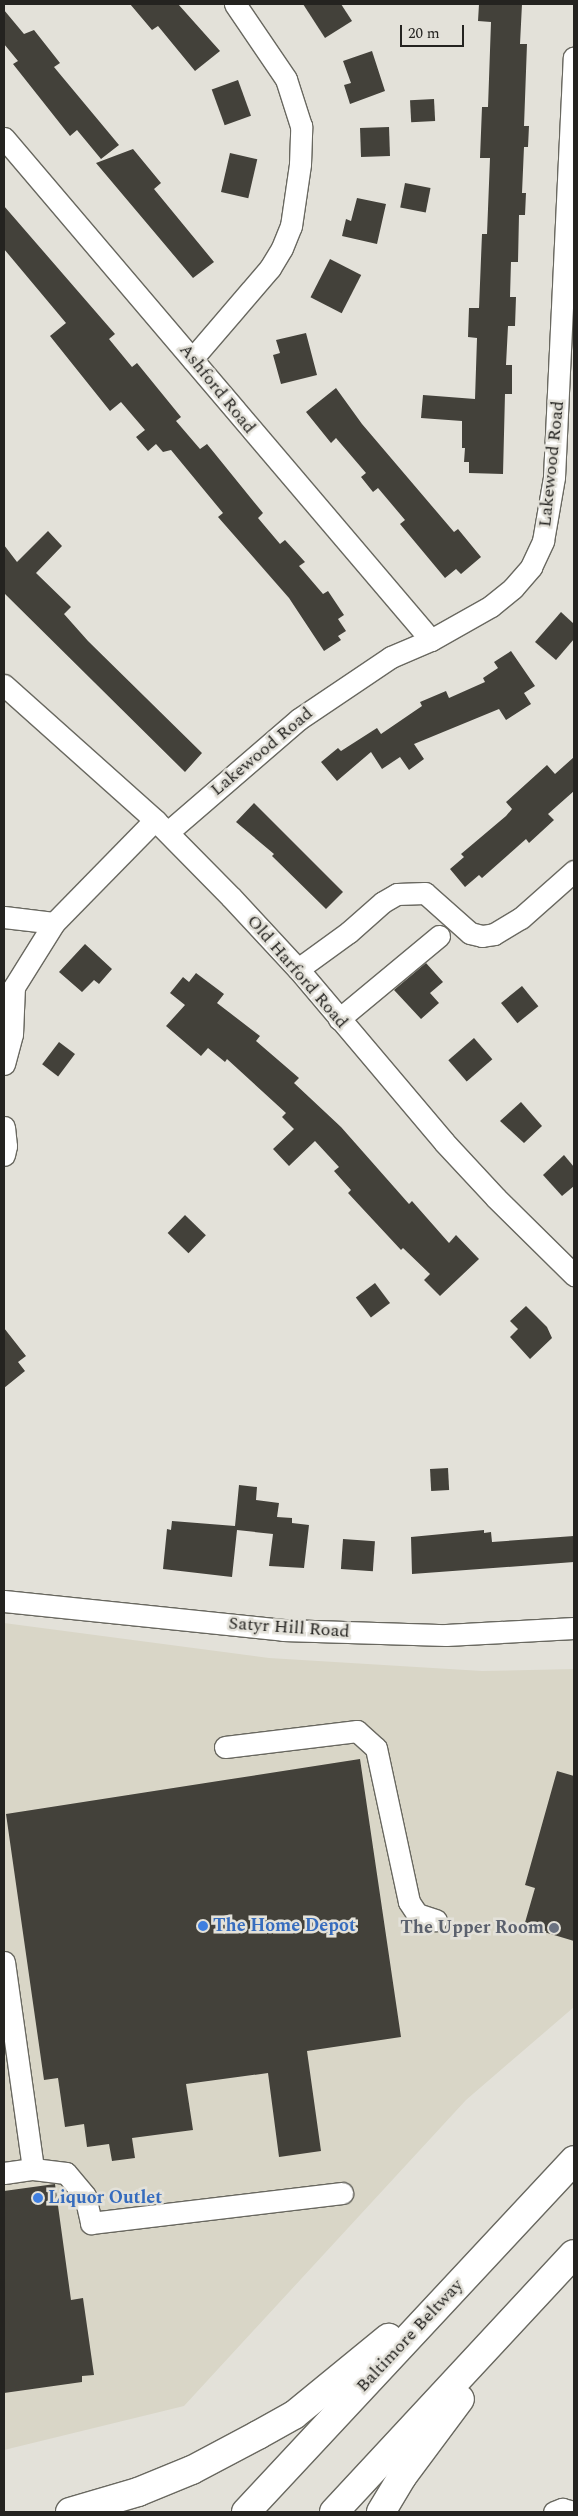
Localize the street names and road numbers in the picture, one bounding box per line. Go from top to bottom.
street label: Ashford Road [174,340,260,438]
street label: Lakewood Road [535,400,569,528]
street label: Lakewood Road [206,703,318,801]
street label: Old Harford Road [242,911,352,1033]
street label: Satyr Hill Road [228,1613,350,1643]
street label: Baltimore Beltway [352,2275,468,2397]

